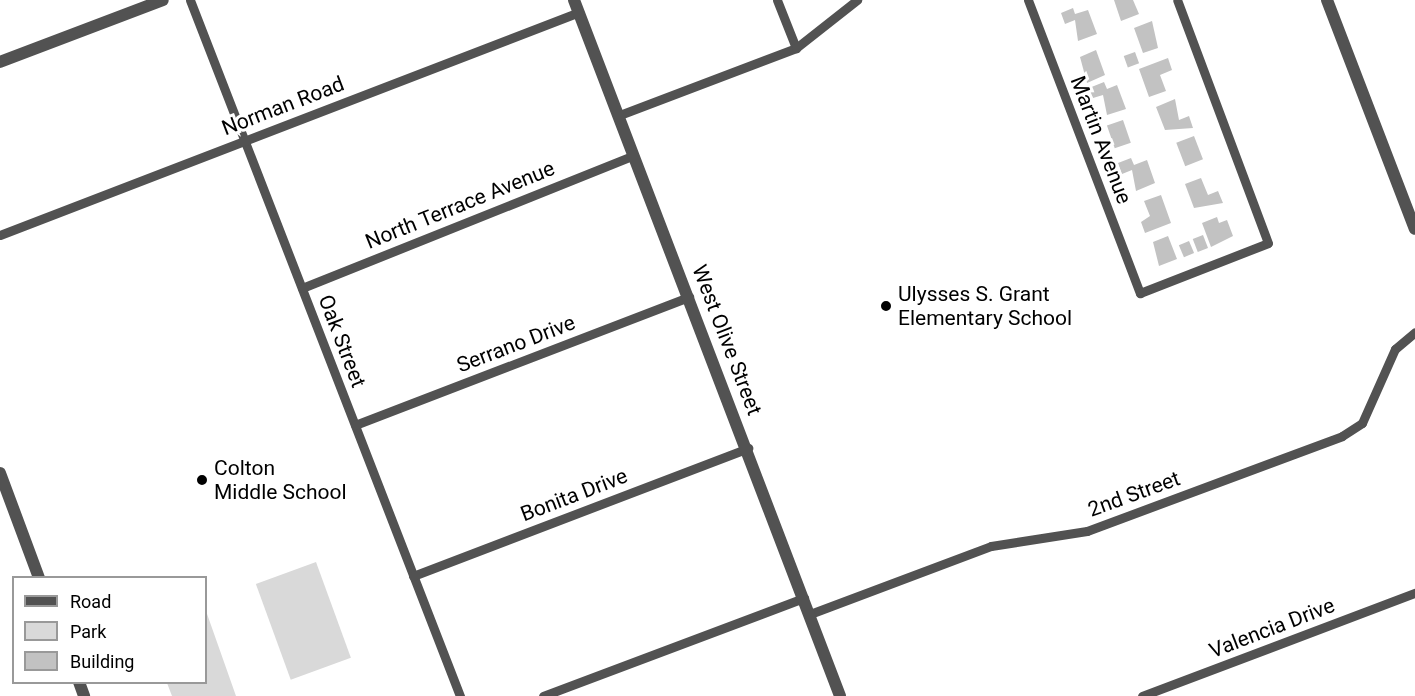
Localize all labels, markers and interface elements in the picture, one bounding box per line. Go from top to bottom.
street label: Norman Road [218,71,348,141]
street label: Martin Avenue [1065,73,1137,207]
street label: North Terrace Avenue [362,155,558,255]
street label: West Olive Street [687,261,767,419]
place label: Ulysses S. Grant Elementary School [898,281,1072,331]
street label: Oak Street [313,291,371,391]
marker: Ulysses S. Grant Elementary School [879,299,893,313]
street label: Serrano Drive [453,310,579,378]
place label: Colton Middle School [214,455,347,505]
street label: Bonita Drive [517,463,631,527]
street label: 2nd Street [1085,466,1183,522]
marker: Colton Middle School [195,473,209,487]
legend [12,576,207,684]
text: Road [70,591,111,612]
street label: Valencia Drive [1206,593,1338,663]
text: Park [70,621,106,642]
text: Building [70,651,134,672]

